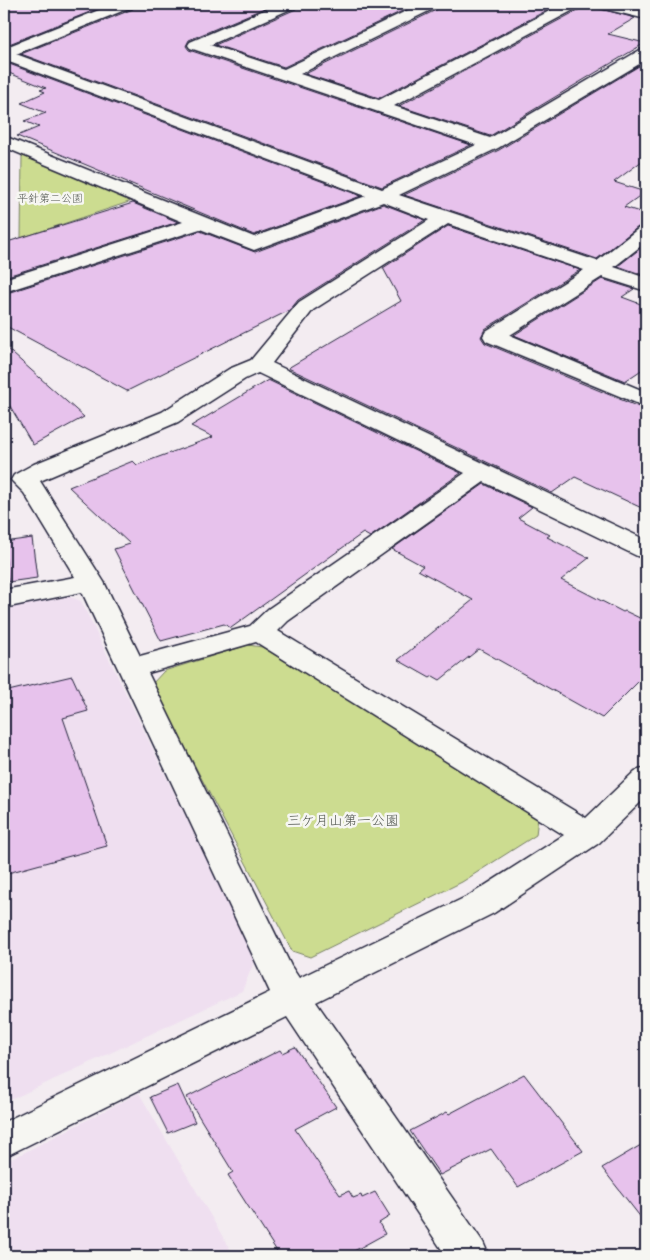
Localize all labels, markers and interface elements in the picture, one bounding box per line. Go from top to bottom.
park label: 平針第二公園 [17,191,83,206]
park label: 三ケ月山第一公園 [287,811,399,831]

